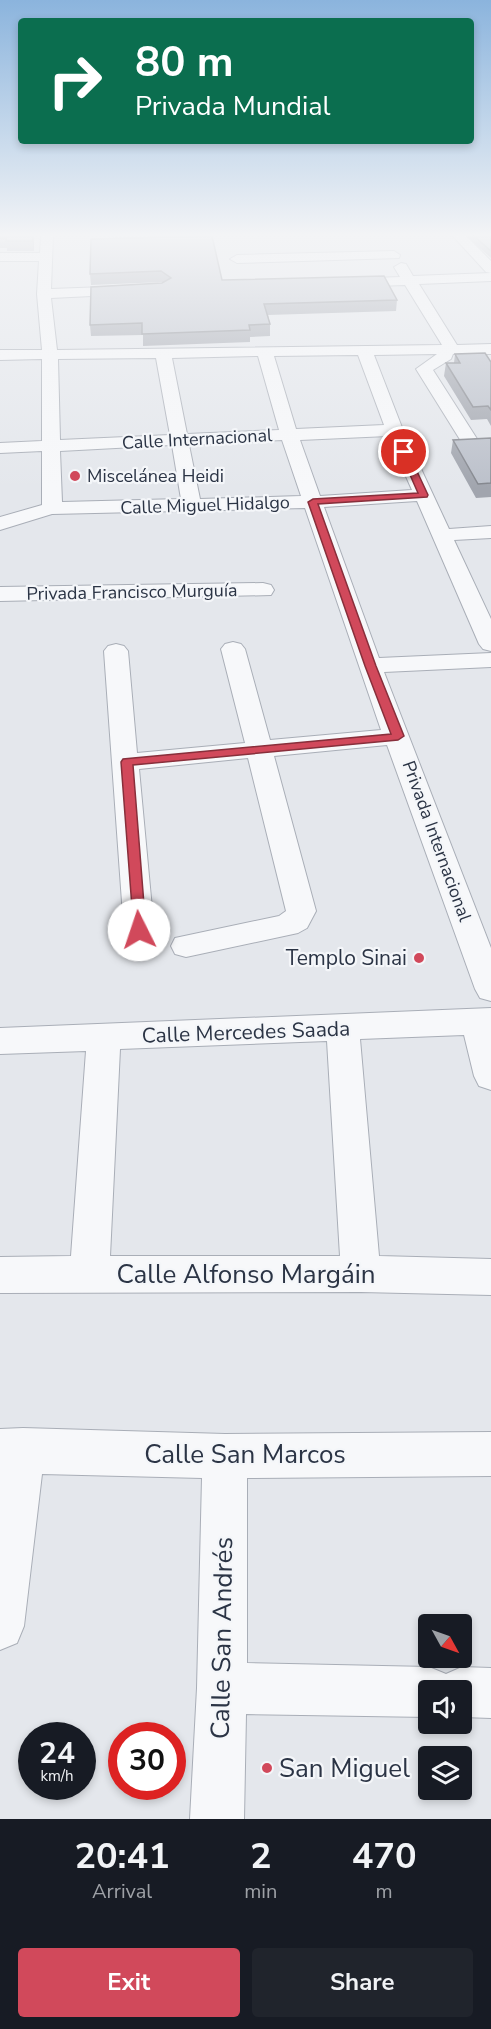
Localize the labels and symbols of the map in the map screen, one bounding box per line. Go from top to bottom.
street label: Calle Internacional [121,423,273,455]
pin [378,426,429,477]
place label: Miscelánea Heidi [87,464,224,488]
marker: Miscelánea Heidi [68,469,82,483]
street label: Calle Miguel Hidalgo [120,490,290,520]
street label: Privada Francisco Murguía [26,578,238,606]
street label: Privada Internacional [397,757,478,925]
position arrow [107,898,171,962]
place label: Templo Sinai [286,944,407,972]
marker: Templo Sinai [412,951,426,965]
street label: Calle Mercedes Saada [141,1014,351,1050]
street label: Calle Alfonso Margáin [116,1257,376,1292]
street label: Calle San Marcos [144,1437,346,1472]
street label: Calle San Andrés [203,1537,241,1739]
north arrow [418,1614,472,1668]
speed limit sign: 30 [108,1722,186,1800]
place label: San Miguel [279,1751,410,1786]
marker: San Miguel [260,1761,274,1775]

